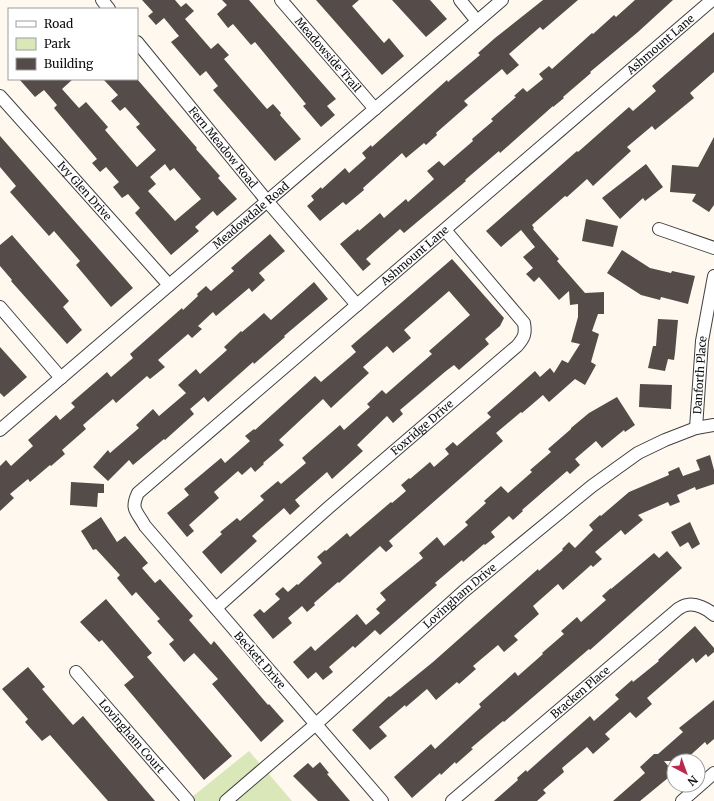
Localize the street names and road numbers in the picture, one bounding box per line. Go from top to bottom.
street label: Ashmount Lane [623,11,697,78]
street label: Meadowside Trail [292,14,364,95]
street label: Fern Meadow Road [186,104,261,191]
street label: Ivy Glen Drive [54,158,115,223]
street label: Meadowdale Road [210,179,292,252]
street label: Ashmount Lane [377,222,451,289]
street label: Danforth Place [690,335,710,415]
street label: Foxridge Drive [388,397,456,458]
street label: Lovingham Drive [420,560,499,631]
street label: Beckett Drive [231,629,289,692]
street label: Bracken Place [548,663,613,721]
street label: Lovingham Court [96,696,168,776]

